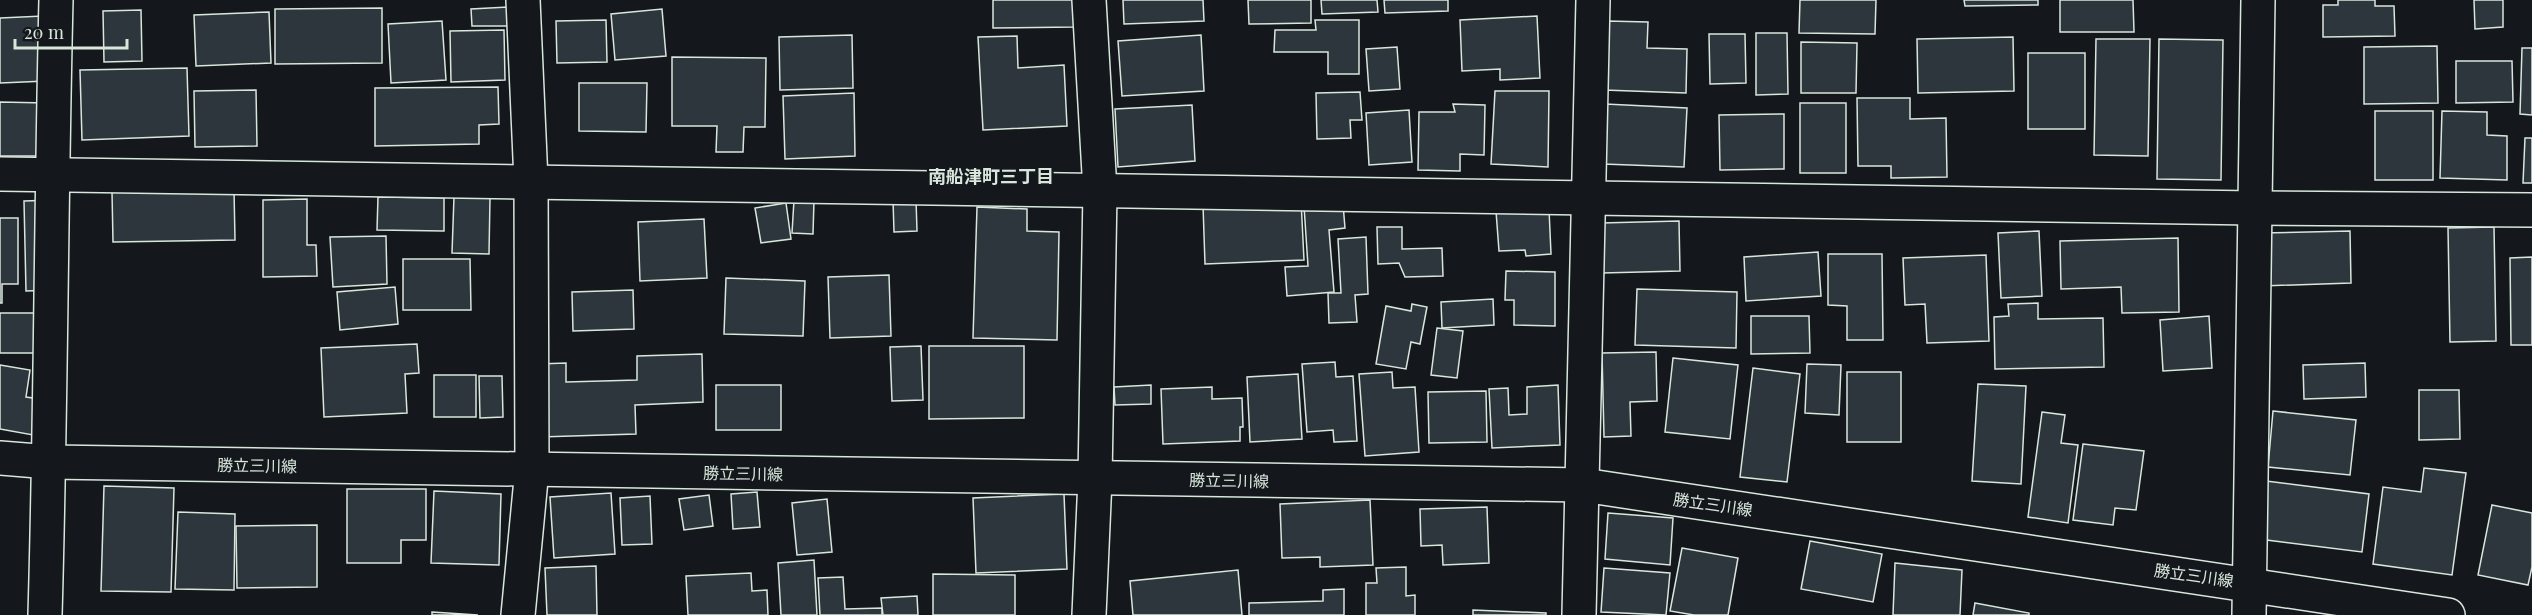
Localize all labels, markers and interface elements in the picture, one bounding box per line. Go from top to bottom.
scale bar [15,12,128,50]
text: 20 m [24,20,64,44]
district label: 南船津町三丁目 [928,164,1054,188]
street label: 勝立三川線 [217,454,297,476]
street label: 勝立三川線 [703,462,783,484]
street label: 勝立三川線 [1189,469,1269,491]
street label: 勝立三川線 [1672,488,1754,520]
street label: 勝立三川線 [2153,559,2235,591]

